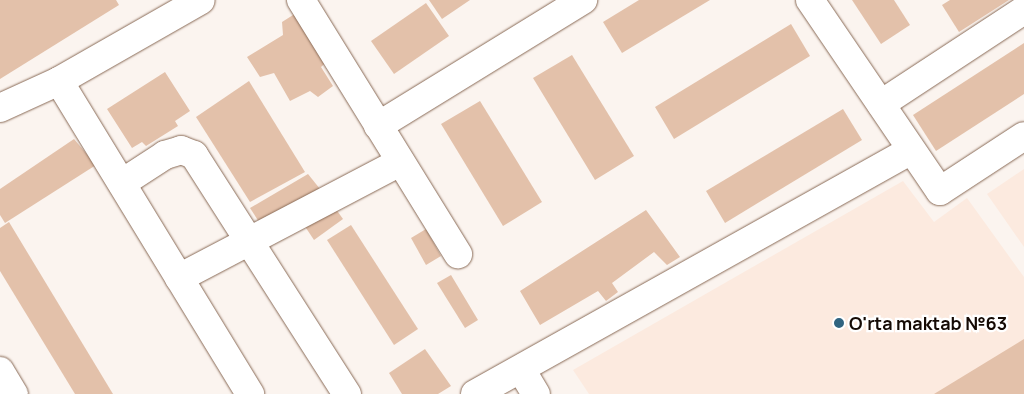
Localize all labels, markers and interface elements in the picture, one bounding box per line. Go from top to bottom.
place label: O'rta maktab №63 [849,312,1007,334]
marker: O'rta maktab №63 [833,317,845,329]

